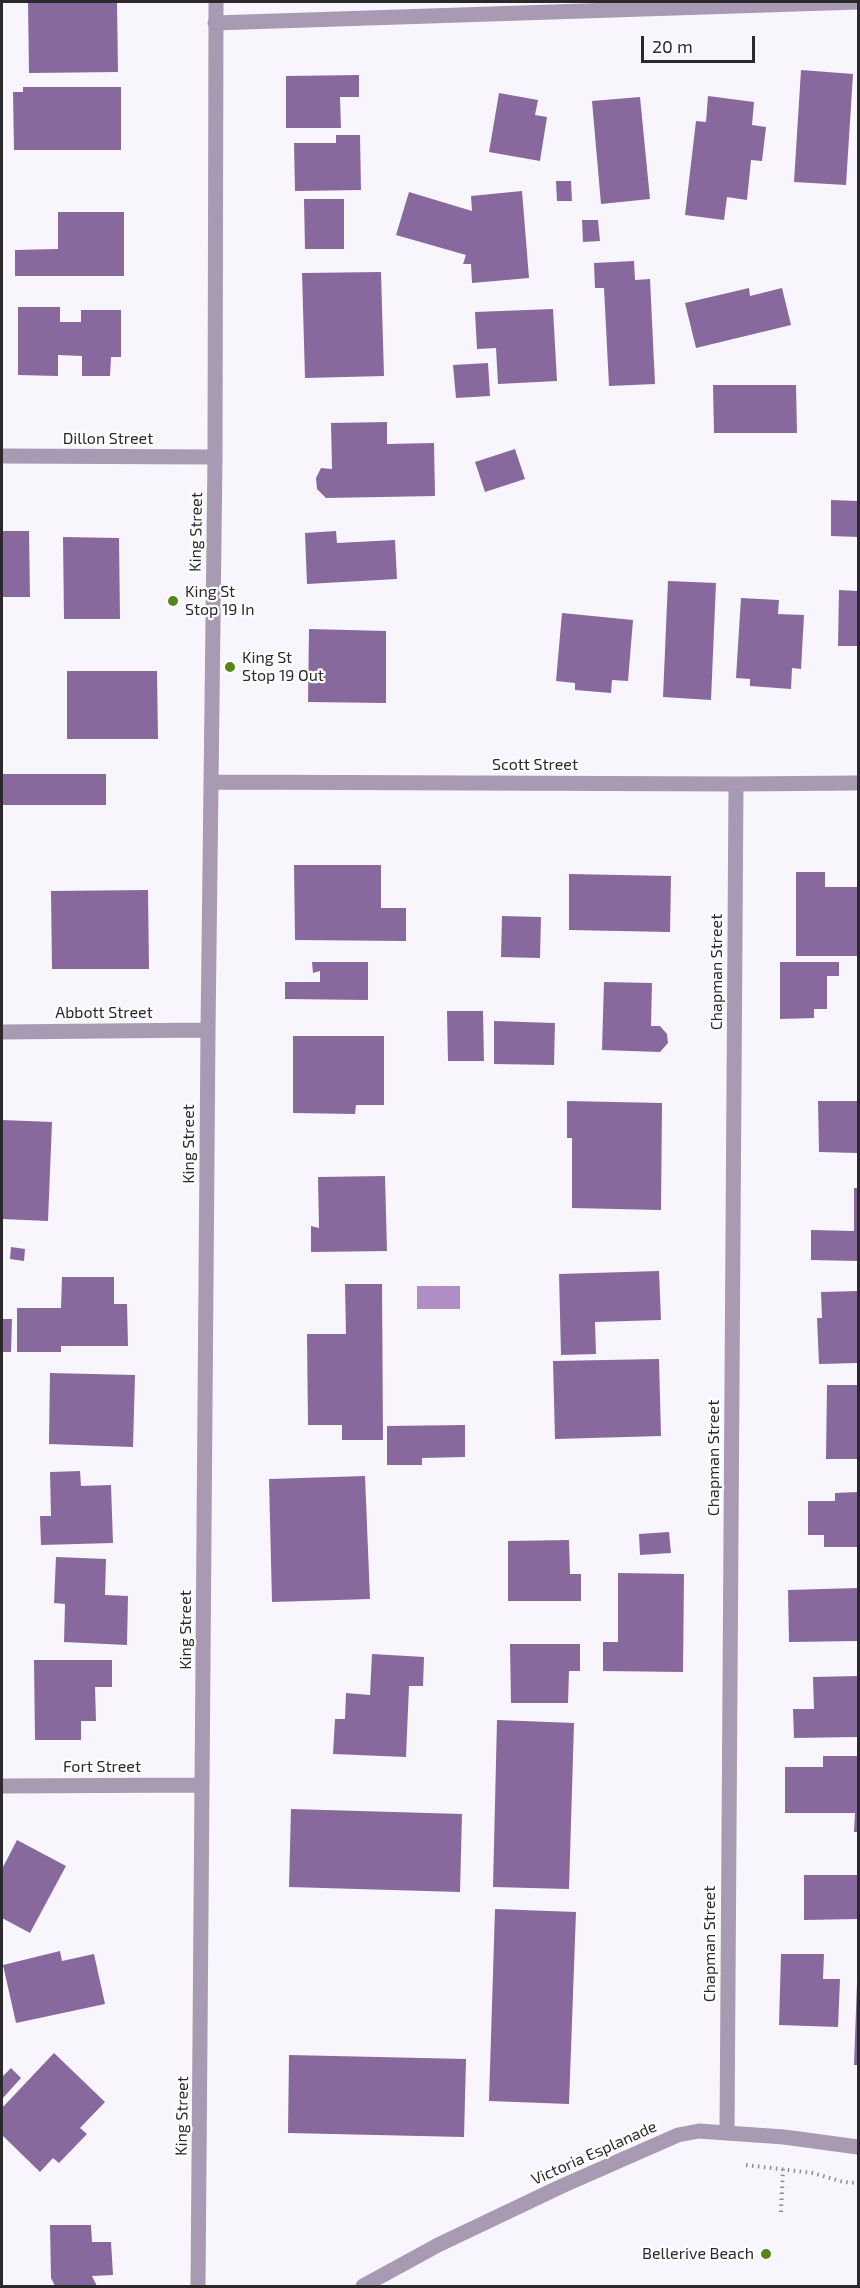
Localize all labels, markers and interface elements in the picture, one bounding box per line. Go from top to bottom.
scale bar [644,24,758,62]
text: 20 m [652,35,693,57]
street label: Dillon Street [63,429,153,449]
street label: King Street [186,492,206,572]
place label: King St Stop 19 In [185,582,254,620]
marker: King St Stop 19 In [166,594,180,608]
place label: King St Stop 19 Out [242,648,324,686]
marker: King St Stop 19 Out [223,660,237,674]
street label: Scott Street [492,755,578,775]
street label: Chapman Street [707,914,727,1030]
street label: Abbott Street [55,1003,153,1023]
street label: King Street [179,1104,199,1184]
street label: Chapman Street [704,1400,724,1516]
street label: King Street [176,1590,196,1670]
street label: Fort Street [63,1757,141,1777]
street label: Chapman Street [700,1886,720,2002]
street label: King Street [172,2076,192,2156]
street label: Victoria Esplanade [528,2117,660,2189]
place label: Bellerive Beach [642,2244,754,2264]
marker: Bellerive Beach [759,2247,773,2261]

